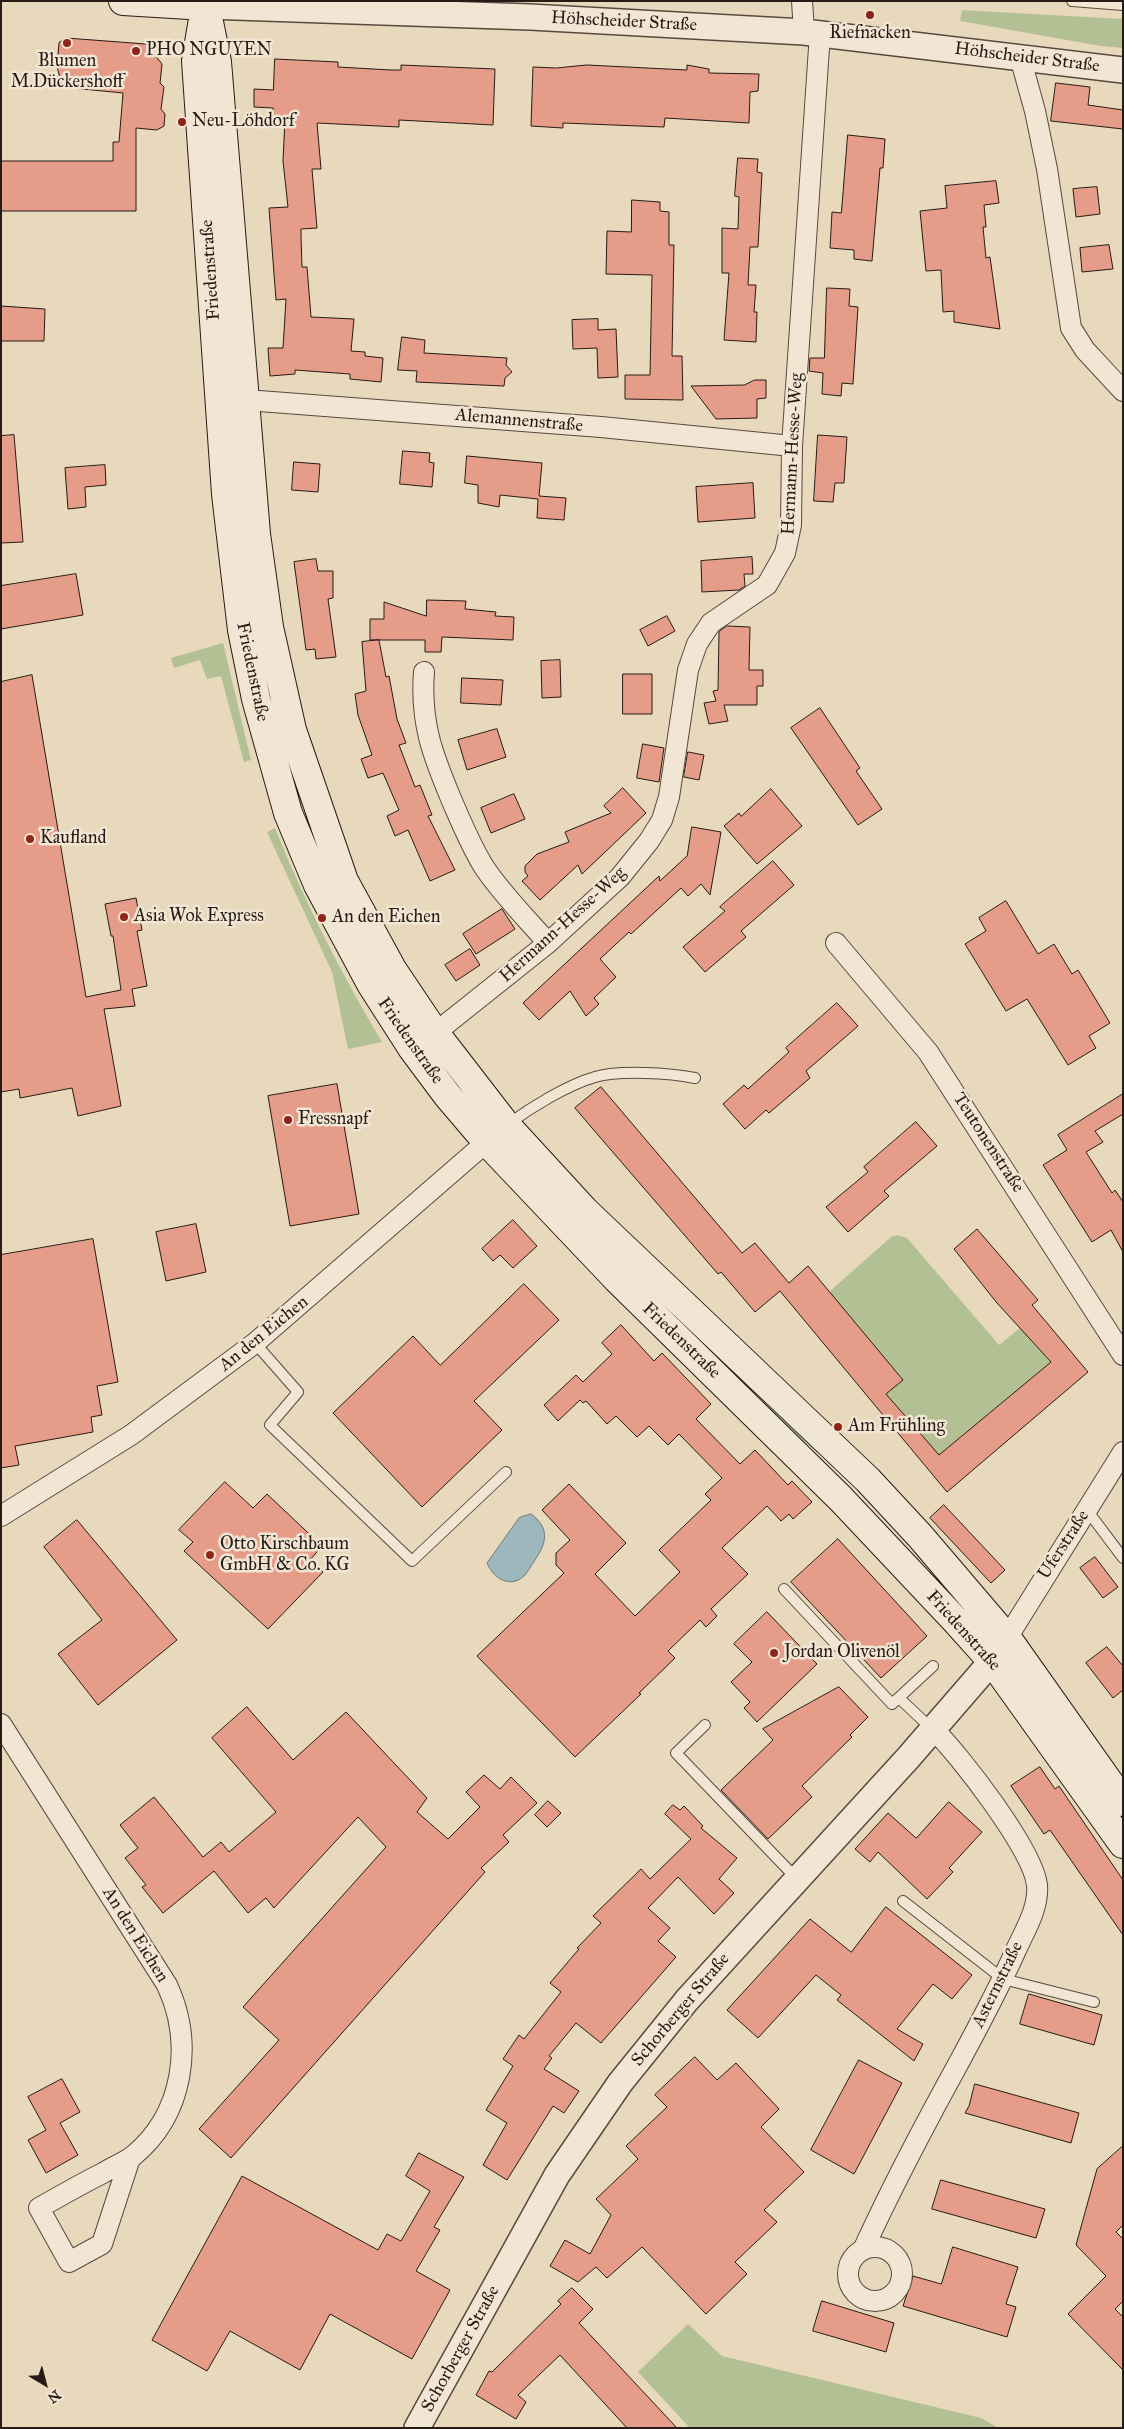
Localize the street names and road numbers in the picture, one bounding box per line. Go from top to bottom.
street label: Höhscheider Straße [551,7,697,37]
street label: Höhscheider Straße [953,38,1101,78]
street label: Friedenstraße [197,219,225,321]
street label: Hermann-Hesse-Weg [778,372,808,536]
street label: Alemannenstraße [454,405,584,437]
street label: Friedenstraße [231,620,273,724]
street label: Hermann-Hesse-Weg [495,863,631,987]
street label: Friedenstraße [372,994,448,1088]
street label: Teutonenstraße [948,1089,1028,1197]
street label: An den Eichen [215,1291,313,1377]
street label: Friedenstraße [637,1298,725,1384]
street label: Uferstraße [1034,1506,1094,1584]
street label: Friedenstraße [921,1586,1005,1676]
street label: An den Eichen [97,1883,173,1987]
street label: Asternstraße [968,1938,1028,2032]
street label: Schorberger Straße [627,1949,735,2071]
street label: Schorberger Straße [417,2282,505,2416]

